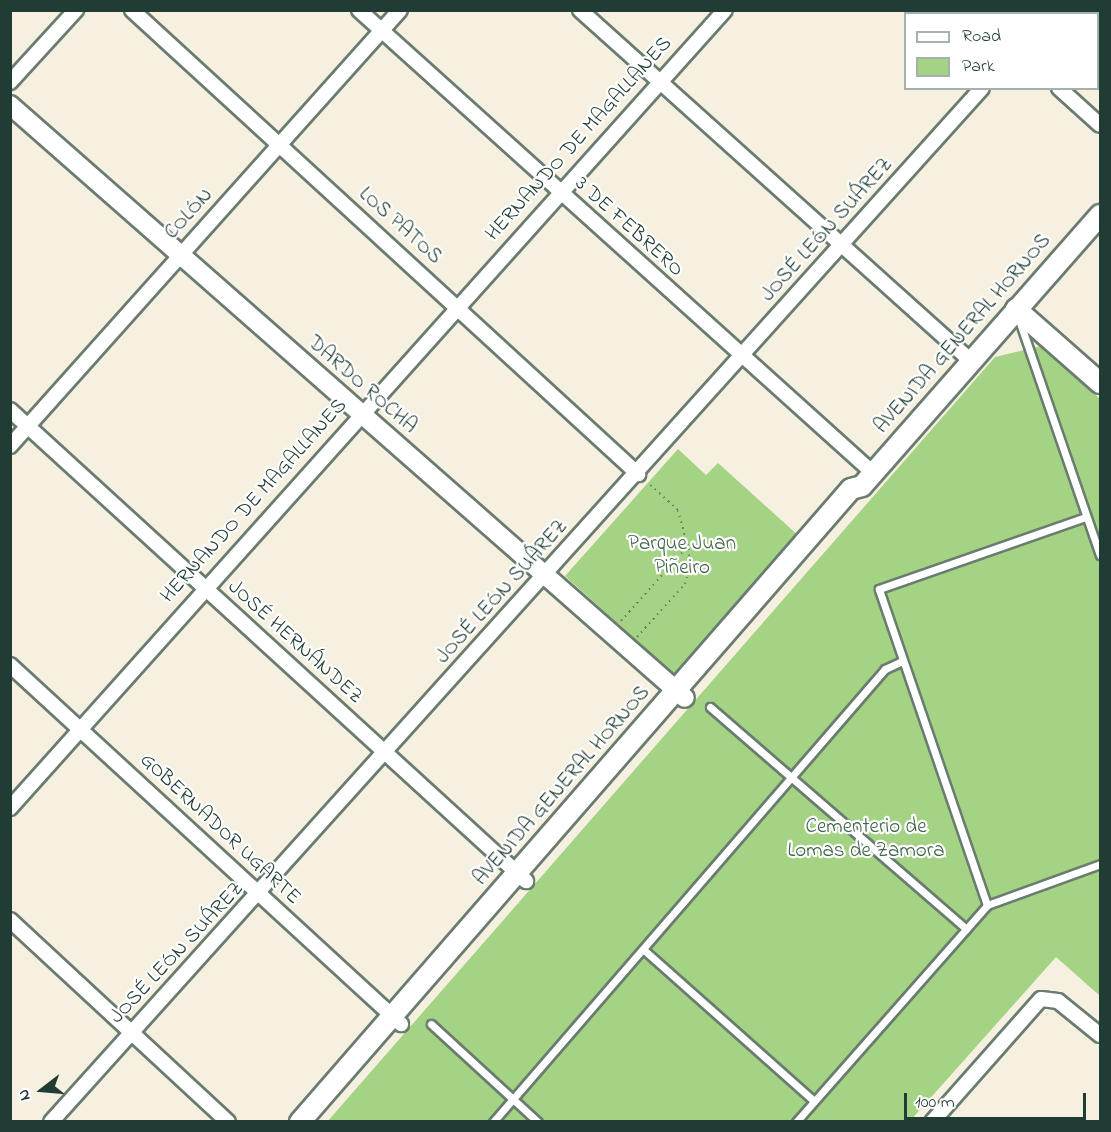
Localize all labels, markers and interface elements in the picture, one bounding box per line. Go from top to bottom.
legend [904,12,1099,90]
text: Road [962,24,1001,50]
street label: HERNANDO DE MAGALLANES [481,32,677,246]
text: Park [962,54,995,80]
street label: JOSÉ LEÓN SUÁREZ [756,153,898,307]
street label: 3 DE FEBRERO [569,172,689,282]
street label: LOS PATOS [353,182,447,270]
street label: COLÓN [159,183,219,245]
street label: AVENIDA GENERAL HORNOS [869,229,1057,439]
street label: DARDO ROCHA [302,331,422,439]
street label: HERNANDO DE MAGALLANES [156,394,352,608]
street label: JOSÉ LEÓN SUÁREZ [431,515,573,669]
park label: Parque Juan Piñeiro [628,531,736,581]
street label: JOSÉ HERNÁNDEZ [222,575,368,709]
street label: AVENIDA GENERAL HORNOS [468,681,656,891]
street label: GOBERNADOR UGARTE [134,748,306,910]
park label: Cementerio de Lomas de Zamora [787,814,945,864]
street label: JOSÉ LEÓN SUÁREZ [105,877,249,1029]
north arrow [12,1060,72,1120]
scale bar [907,1081,1088,1119]
text: N [12,1086,38,1103]
text: 100 m [915,1090,955,1116]

